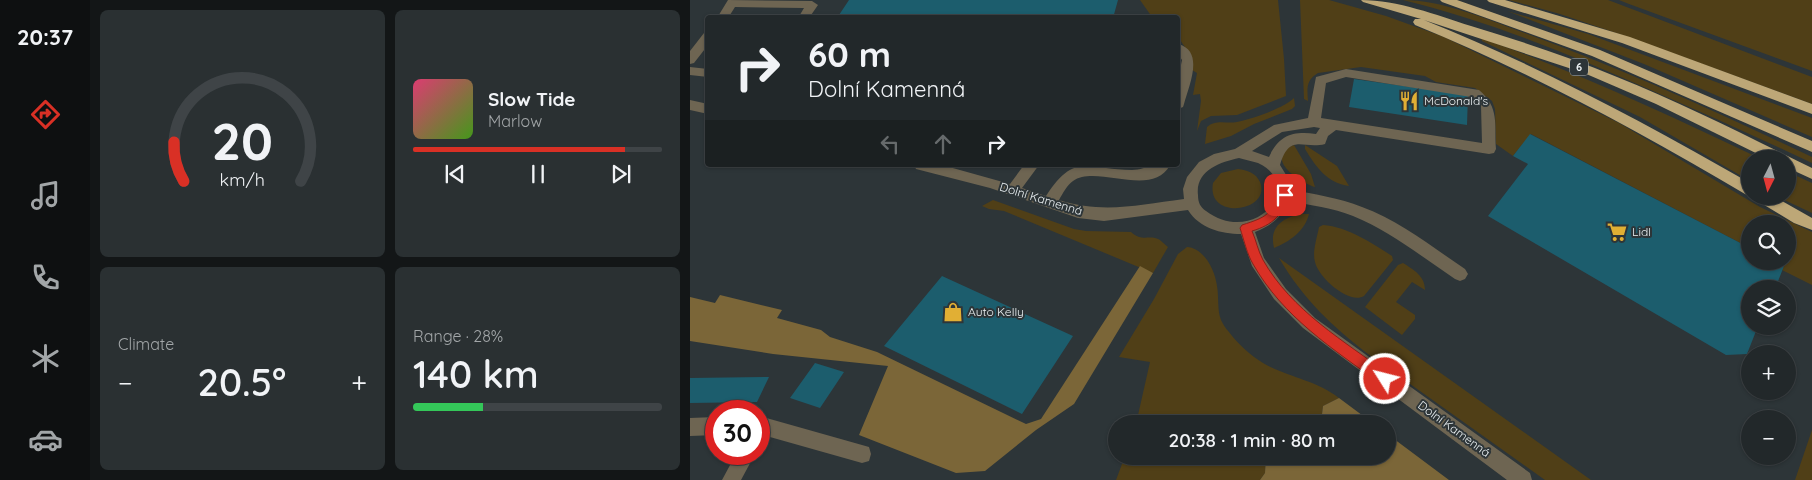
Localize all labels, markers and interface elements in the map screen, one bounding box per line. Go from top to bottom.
text: 20:37 [17,23,73,51]
text: 60 m [808,32,891,76]
icon: right [725,35,790,100]
road number: 6 [1570,58,1588,76]
text: Dolní Kamenná [808,75,965,103]
text: Slow Tide [488,87,576,111]
restaurant icon: McDonald's [1398,90,1420,112]
place label: McDonald's [1424,93,1489,108]
icon: directions [28,97,63,132]
text: 20 [212,108,273,173]
text: Marlow [488,111,542,131]
icon: left [876,130,904,158]
icon: ahead [929,130,957,158]
icon: right [982,130,1010,158]
north arrow [1741,150,1796,205]
map controls [1741,150,1796,465]
icon: previous [441,160,469,188]
icon: pause [524,160,552,188]
icon: next [607,160,635,188]
text: km/h [220,168,265,190]
pin [1264,174,1306,216]
icon: music [28,178,63,213]
street label: Dolní Kamenná [998,179,1084,218]
icon: arrive [1271,181,1299,209]
button: search [1741,215,1796,270]
supermarket icon: Lidl [1606,221,1628,243]
place label: Lidl [1632,224,1651,239]
icon: phone [28,260,63,295]
button: layers [1741,280,1796,335]
shop icon: Auto Kelly [942,301,964,323]
place label: Auto Kelly [968,304,1024,319]
text: Range · 28% [413,326,503,346]
text: Climate [118,334,174,354]
icon: climate [28,341,63,376]
button: + [1741,345,1796,400]
text: 140 km [413,350,539,398]
position arrow [1358,352,1410,404]
text: 20.5° [197,358,286,406]
text: − [118,365,133,400]
text: + [351,365,367,400]
street label: Dolní Kamenná [1415,397,1493,460]
speed limit sign: 30 [705,400,770,465]
button: − [1741,410,1796,465]
icon: car [28,422,63,457]
text: 20:38 · 1 min · 80 m [1169,428,1335,452]

